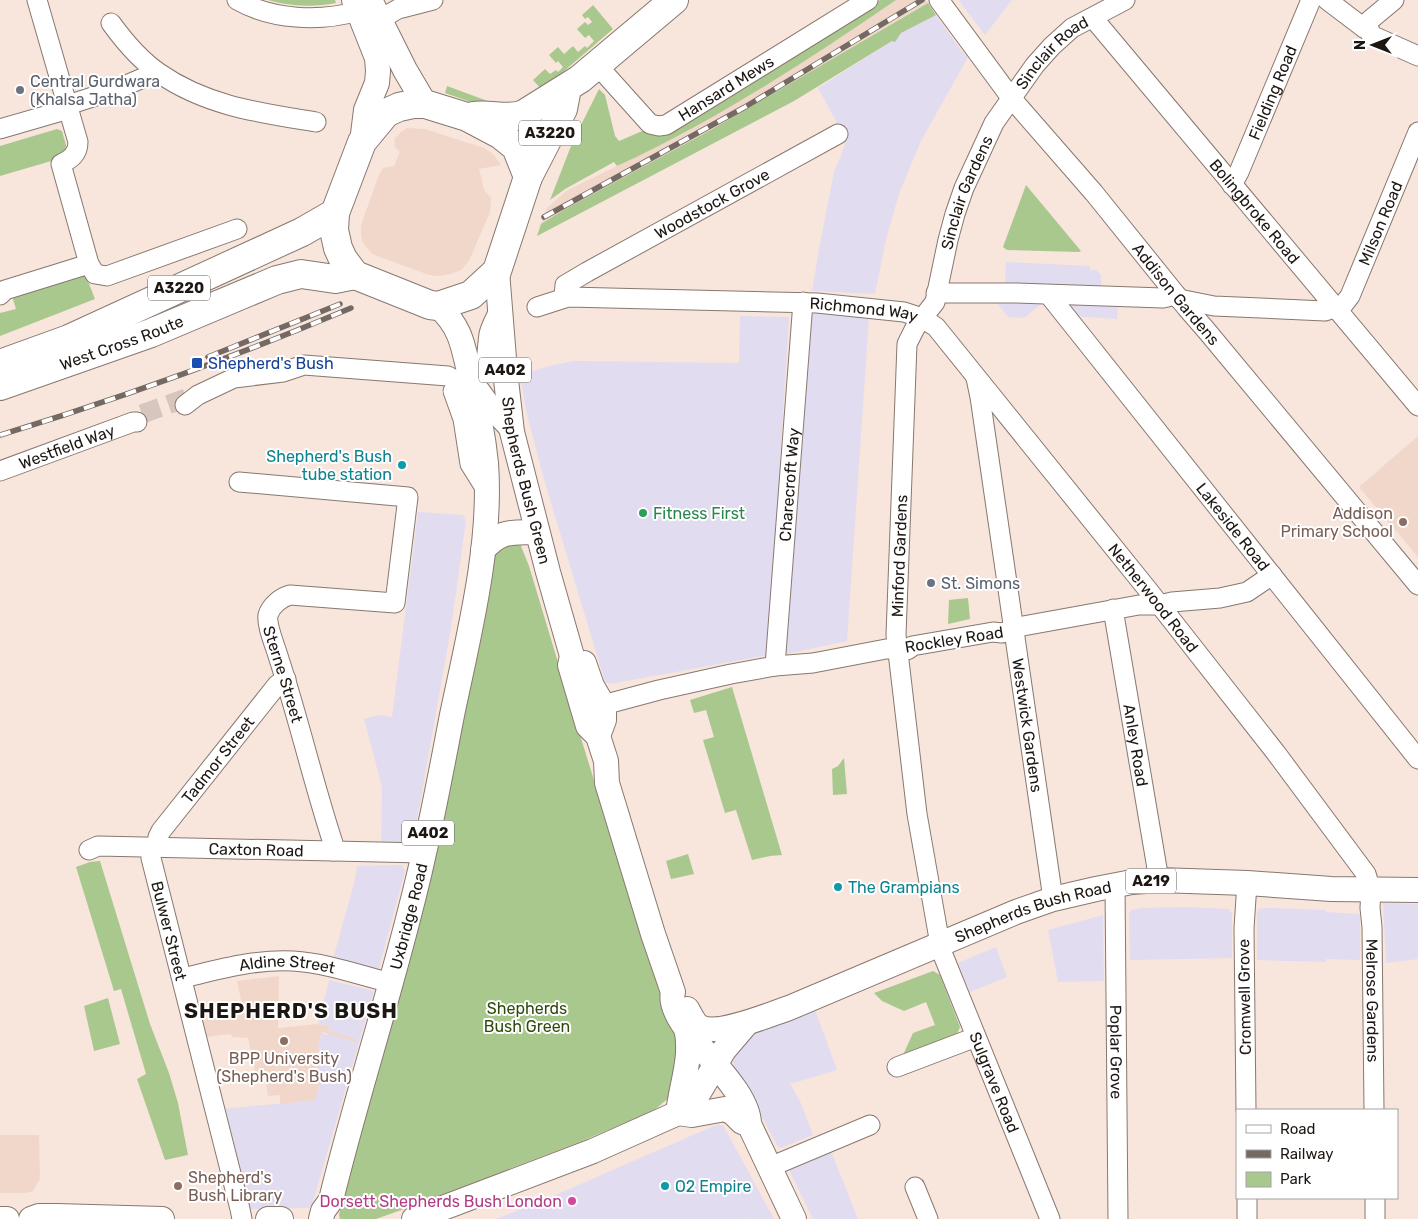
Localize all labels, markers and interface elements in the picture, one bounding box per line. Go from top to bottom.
street label: Sinclair Road [1012,12,1091,93]
north arrow [1348,20,1398,70]
text: N [1352,40,1369,50]
street label: Fielding Road [1245,43,1301,143]
street label: Hansard Mews [675,52,777,125]
place label: Central Gurdwara (Khalsa Jatha) [30,72,160,109]
marker: Central Gurdwara (Khalsa Jatha) [14,84,26,96]
road number: A3220 [519,120,581,146]
street label: Sinclair Gardens [937,133,997,251]
street label: Bolingbroke Road [1205,155,1304,268]
street label: Woodstock Grove [651,165,773,243]
street label: Milson Road [1355,178,1407,268]
street label: Addison Gardens [1128,239,1224,349]
road number: A3220 [148,276,210,300]
street label: Richmond Way [809,294,921,326]
street label: West Cross Route [57,311,186,374]
place label: Shepherd's Bush [208,354,334,373]
marker: Shepherd's Bush [190,356,204,370]
road number: A402 [479,358,531,382]
street label: Shepherds Bush Green [498,396,555,566]
street label: Westfield Way [16,421,117,473]
street label: Charecroft Way [776,427,803,542]
place label: Shepherd's Bush tube station [266,447,392,484]
marker: Shepherd's Bush tube station [396,459,408,471]
street label: Lakeside Road [1192,479,1274,575]
street label: Minford Gardens [888,494,911,618]
place label: Fitness First [653,504,745,523]
place label: Addison Primary School [1281,504,1393,541]
marker: Fitness First [637,507,649,519]
marker: Addison Primary School [1397,516,1409,528]
street label: Netherwood Road [1104,540,1202,656]
place label: St. Simons [941,574,1020,593]
marker: St. Simons [925,577,937,589]
street label: Rockley Road [903,622,1005,657]
street label: Sterne Street [259,624,307,725]
street label: Westwick Gardens [1008,657,1046,794]
street label: Anley Road [1119,702,1152,788]
street label: Tadmor Street [178,713,258,807]
road number: A402 [402,820,454,846]
street label: Caxton Road [208,839,304,860]
street label: Uxbridge Road [386,861,431,972]
road number: A219 [1126,868,1176,894]
street label: Shepherds Bush Road [952,877,1113,947]
place label: The Grampians [848,878,960,897]
street label: Bulwer Street [147,879,191,982]
marker: The Grampians [832,881,844,893]
street label: Cromwell Grove [1234,939,1255,1055]
street label: Melrose Gardens [1362,939,1382,1063]
street label: Aldine Street [238,952,337,978]
district label: SHEPHERD'S BUSH [184,998,398,1023]
park label: Shepherds Bush Green [484,999,570,1036]
street label: Poplar Grove [1106,1005,1126,1099]
street label: Sulgrave Road [965,1029,1023,1136]
marker: BPP University (Shepherd's Bush) [278,1035,290,1047]
place label: BPP University (Shepherd's Bush) [216,1049,352,1086]
legend [1236,1109,1398,1199]
text: Road [1280,1120,1316,1138]
text: Railway [1280,1145,1334,1163]
place label: Shepherd's Bush Library [188,1168,282,1205]
text: Park [1280,1170,1311,1188]
place label: O2 Empire [675,1177,751,1196]
marker: Shepherd's Bush Library [172,1180,184,1192]
marker: O2 Empire [659,1180,671,1192]
place label: Dorsett Shepherds Bush London [320,1192,562,1211]
marker: Dorsett Shepherds Bush London [566,1195,578,1207]

